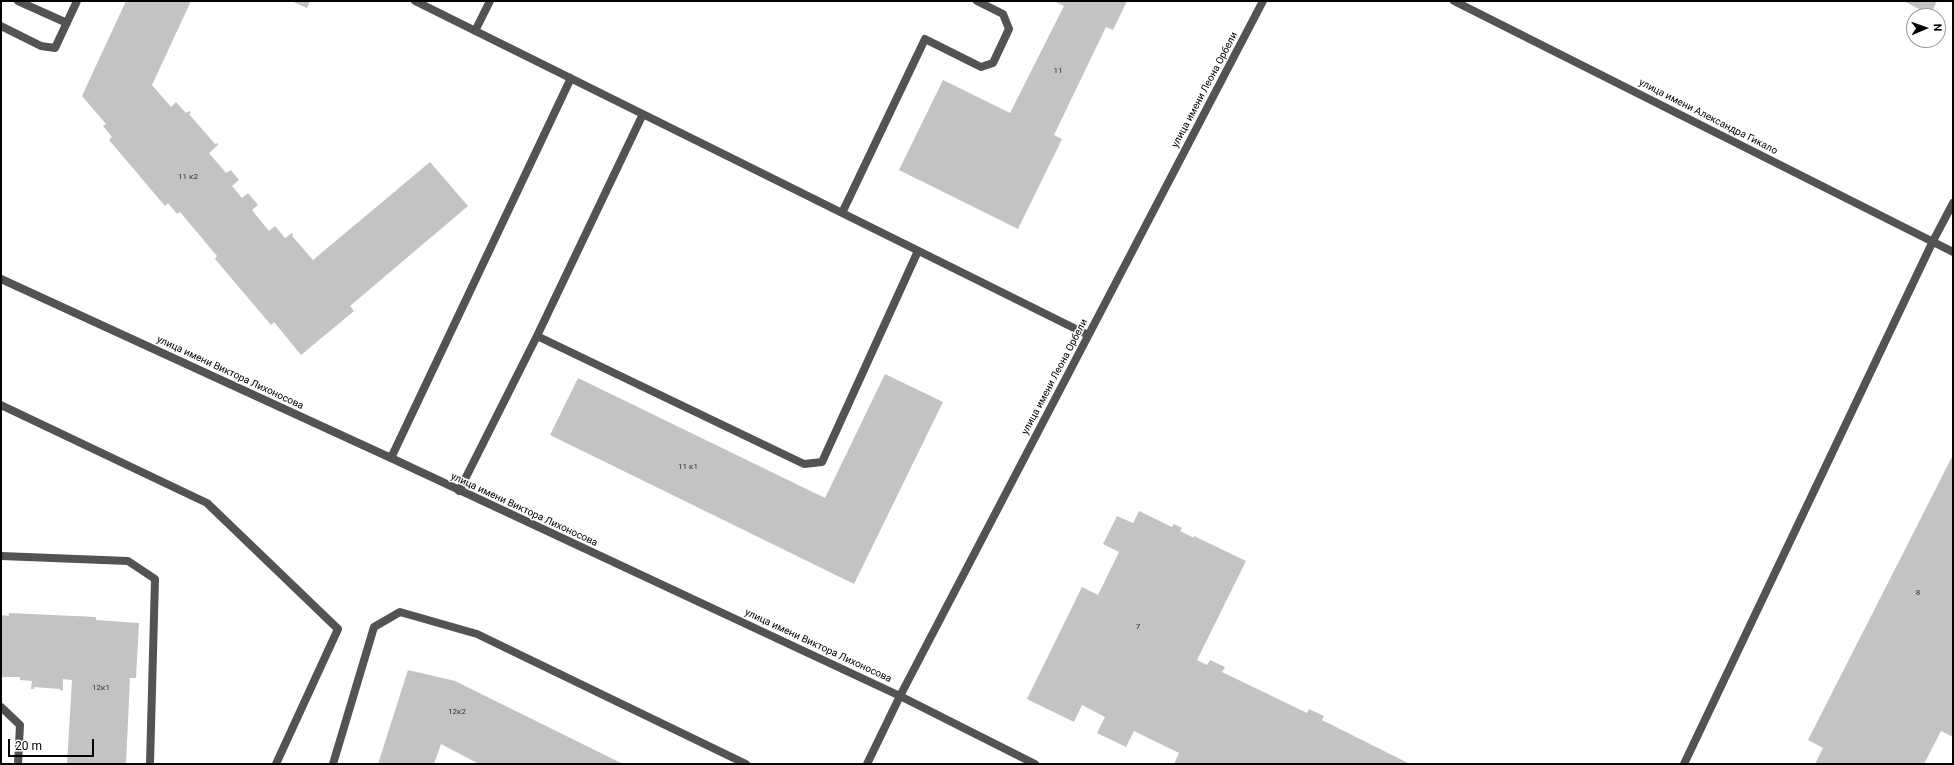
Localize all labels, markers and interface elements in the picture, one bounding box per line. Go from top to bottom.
north arrow [1906,8,1946,48]
text: N [1931,23,1944,32]
street label: улица имени Леона Орбели [1169,30,1241,150]
house number: 11 [1054,66,1062,76]
street label: улица имени Александра Гикало [1637,77,1779,157]
house number: 11 к2 [178,172,198,182]
street label: улица имени Леона Орбели [1019,317,1091,437]
street label: улица имени Виктора Лихоносова [155,334,305,412]
house number: 11 к1 [678,462,698,472]
street label: улица имени Виктора Лихоносова [449,471,599,549]
house number: 8 [1916,588,1920,598]
street label: улица имени Виктора Лихоносова [743,607,893,685]
house number: 7 [1136,622,1140,632]
house number: 12к1 [92,683,110,693]
house number: 12к2 [448,707,466,717]
scale bar [10,731,96,757]
text: 20 m [15,739,42,753]

